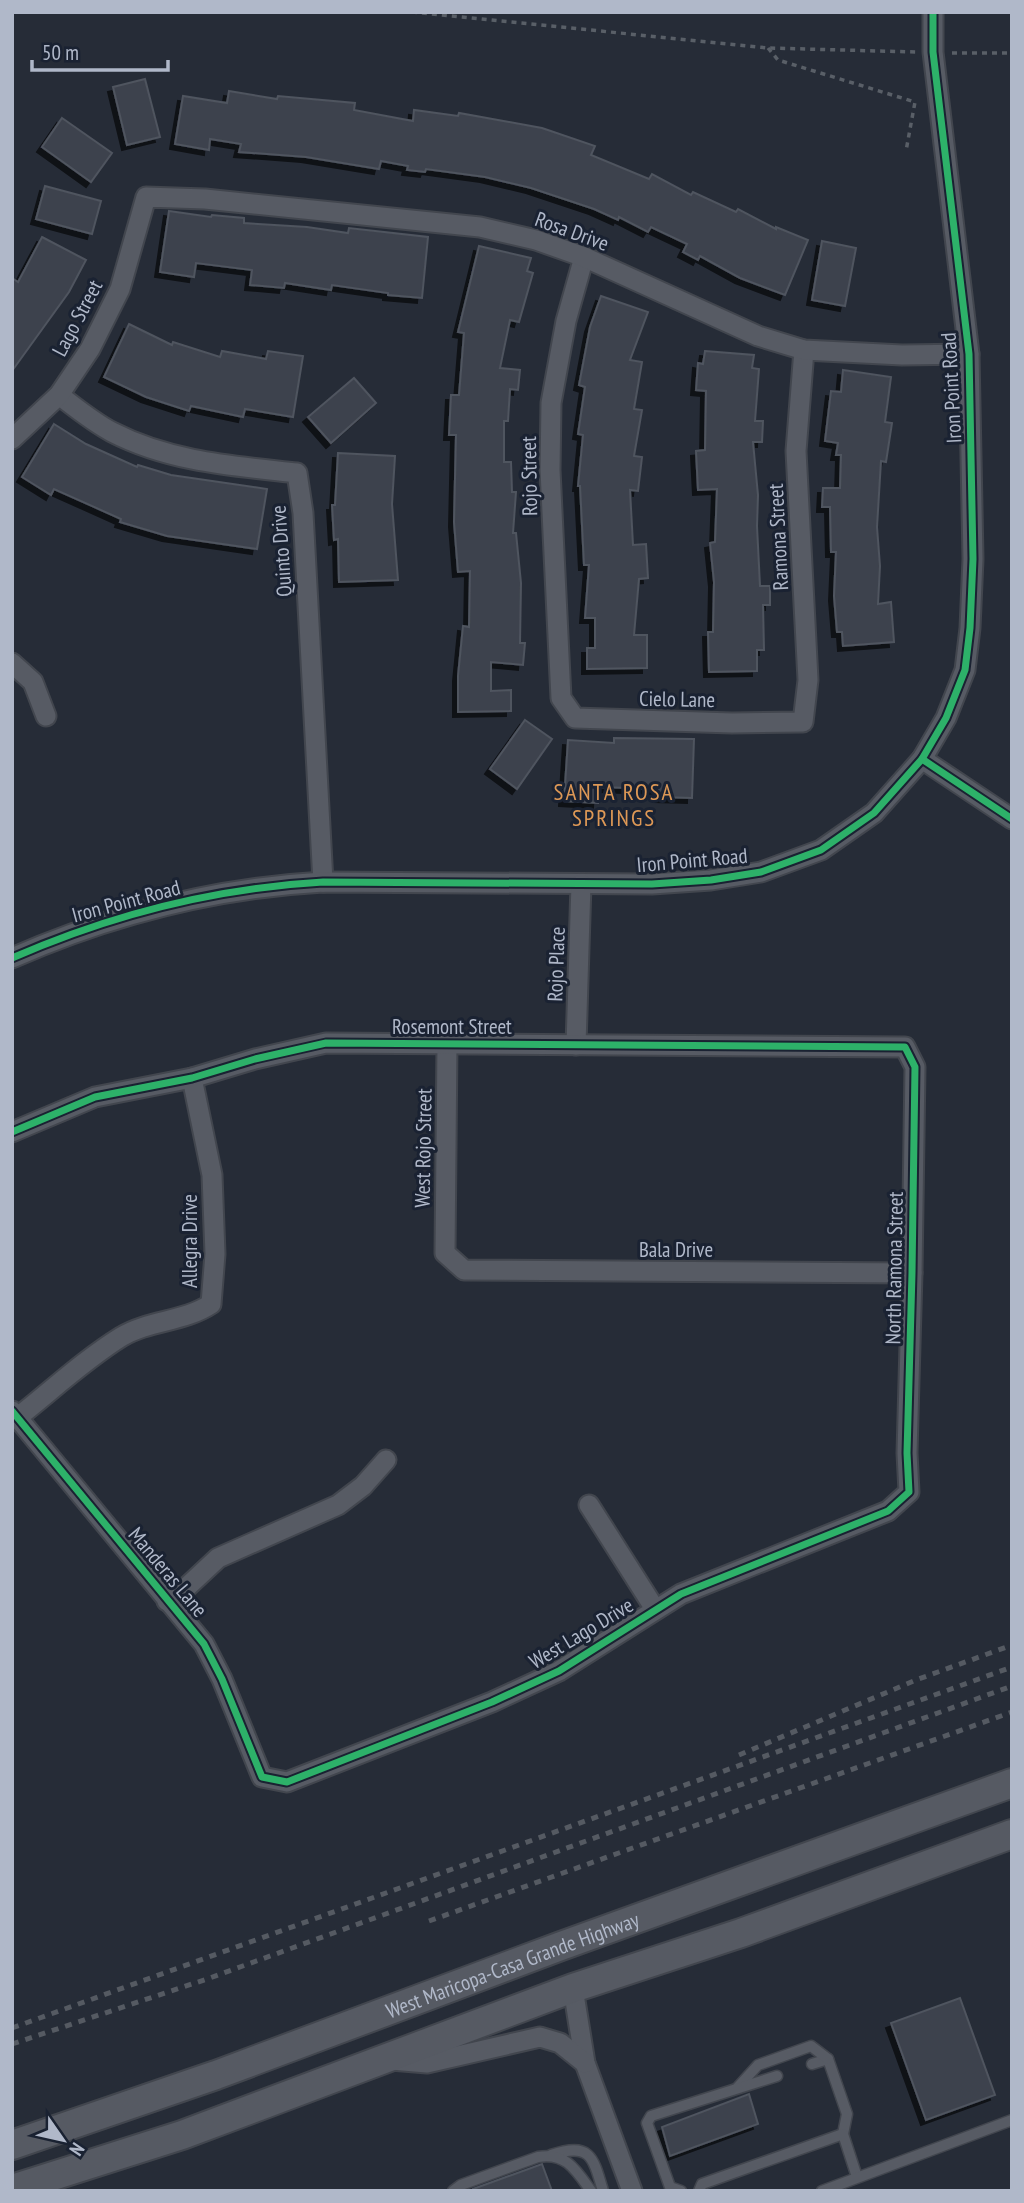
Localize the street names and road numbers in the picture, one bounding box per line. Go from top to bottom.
street label: Rosa Drive [531,205,613,257]
street label: Lago Street [46,275,108,361]
street label: Iron Point Road [935,332,967,444]
street label: Rojo Street [515,436,543,516]
street label: Ramona Street [762,483,794,591]
street label: Quinto Drive [264,504,298,598]
street label: Cielo Lane [639,685,715,713]
street label: Iron Point Road [635,842,749,878]
street label: Iron Point Road [69,874,183,928]
street label: Rojo Place [541,926,571,1002]
street label: Rosemont Street [392,1013,512,1040]
street label: West Rojo Street [408,1088,438,1208]
street label: North Ramona Street [879,1191,909,1345]
street label: Allegra Drive [176,1194,203,1288]
street label: Bala Drive [639,1236,713,1263]
street label: Manderas Lane [123,1522,213,1622]
street label: West Lago Drive [524,1591,638,1675]
street label: West Maricopa-Casa Grande Highway [382,1905,643,2024]

